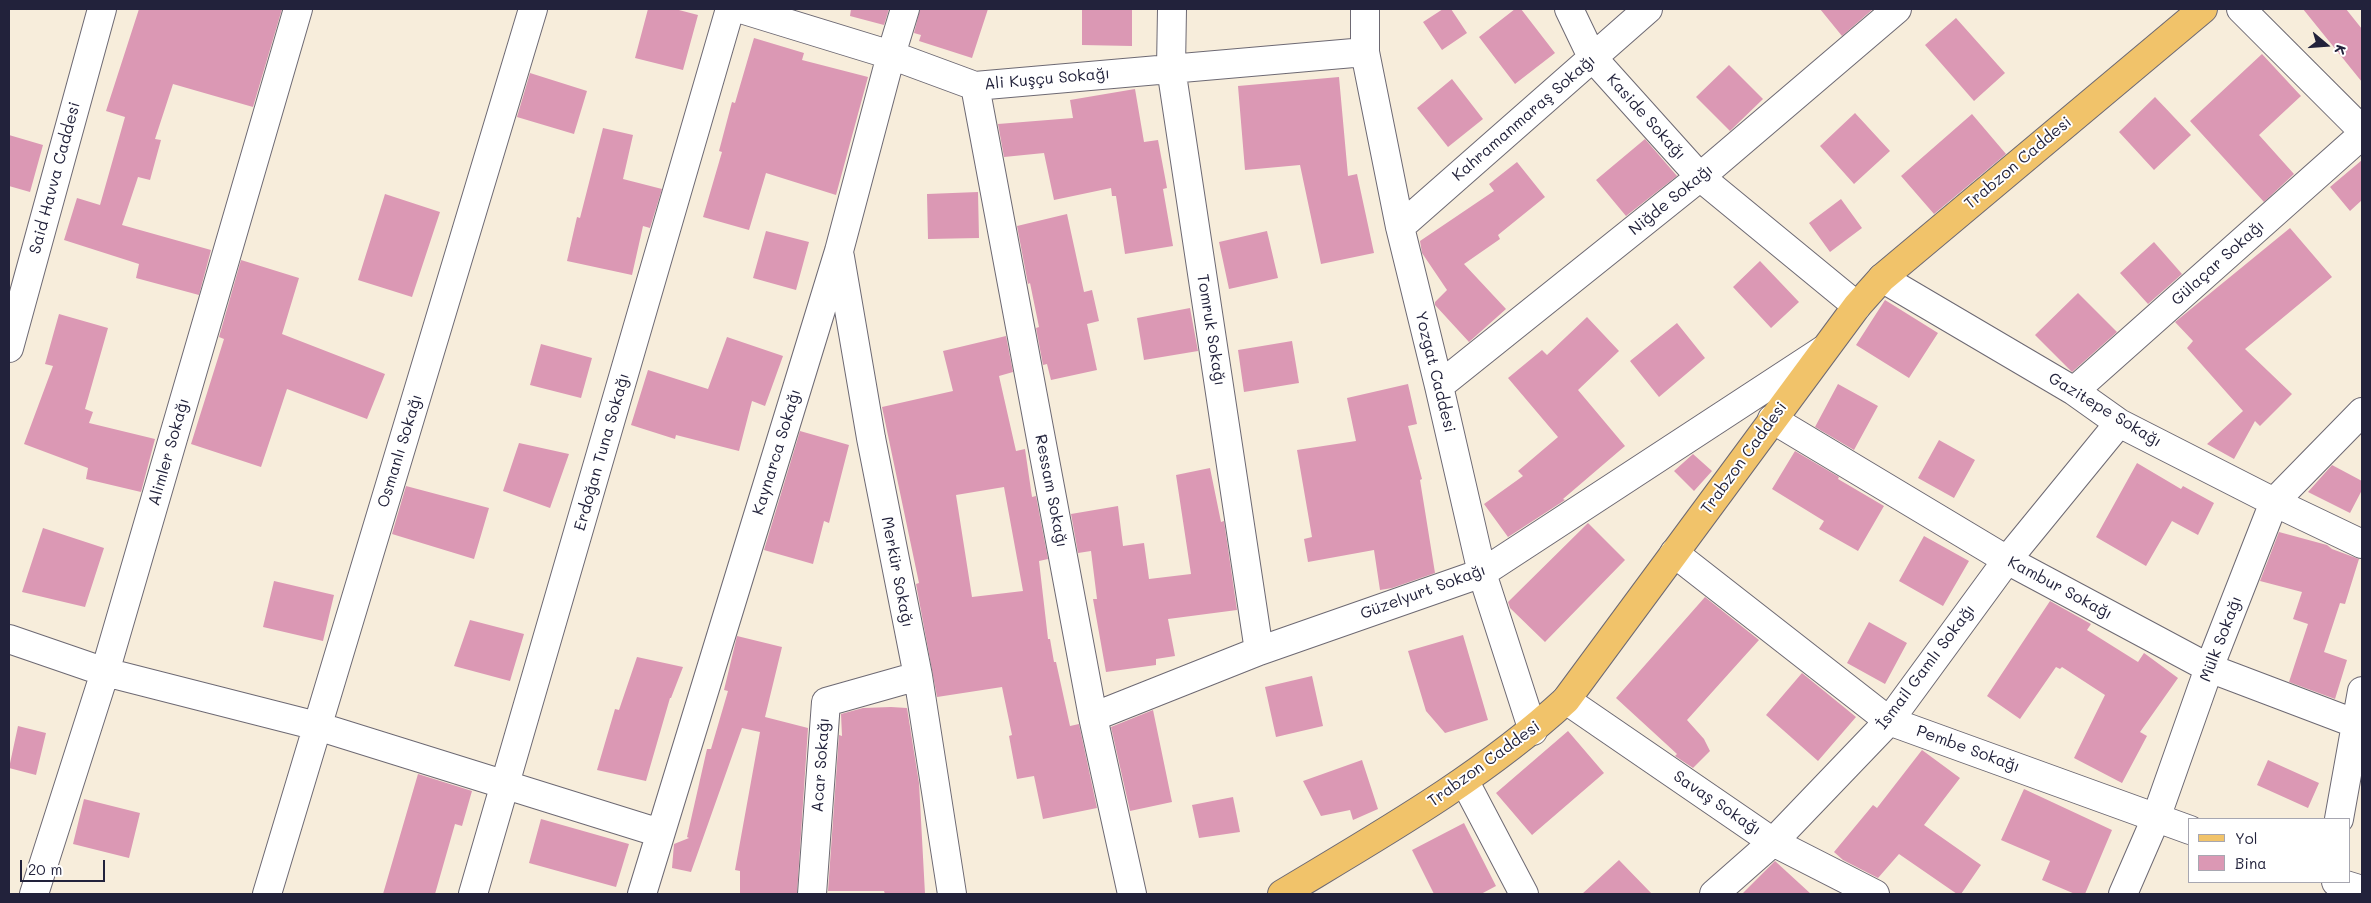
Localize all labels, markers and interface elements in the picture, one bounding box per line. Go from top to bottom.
north arrow [2301,20,2351,70]
text: K [2330,42,2351,57]
street label: Kahramanmaraş Sokağı [1449,51,1599,185]
street label: Ali Kuşçu Sokağı [983,64,1111,94]
street label: Kaside Sokağı [1602,70,1690,164]
street label: Said Havva Caddesi [25,100,85,256]
street label: Trabzon Caddesi [1961,113,2075,213]
street label: Niğde Sokağı [1625,160,1717,240]
street label: Gülaçar Sokağı [2168,216,2268,310]
street label: Tomruk Sokağı [1193,273,1229,387]
street label: Yozgat Caddesi [1411,309,1459,435]
street label: Gazitepe Sokağı [2045,369,2165,451]
street label: Erdoğan Tuna Sokağı [570,371,634,533]
street label: Kaynarca Sokağı [749,387,805,517]
street label: Osmanlı Sokağı [374,392,426,510]
street label: Alimler Sokağı [144,396,194,508]
street label: Trabzon Caddesi [1697,398,1791,518]
street label: Ressam Sokağı [1031,433,1071,549]
street label: Merkür Sokağı [877,515,917,629]
street label: Kambur Sokağı [2004,552,2116,624]
street label: Güzelyurt Sokağı [1358,560,1488,624]
street label: Mülk Sokağı [2196,593,2246,685]
street label: İsmail Gamlı Sokağı [1873,601,1979,733]
street label: Acar Sokağı [808,717,834,813]
street label: Trabzon Caddesi [1424,717,1544,811]
street label: Pembe Sokağı [1914,721,2022,777]
street label: Savaş Sokağı [1670,767,1764,839]
legend [2188,818,2351,883]
text: Yol [2235,828,2258,848]
scale bar [22,850,108,882]
text: Bina [2235,853,2267,873]
text: 20 m [28,859,62,879]

